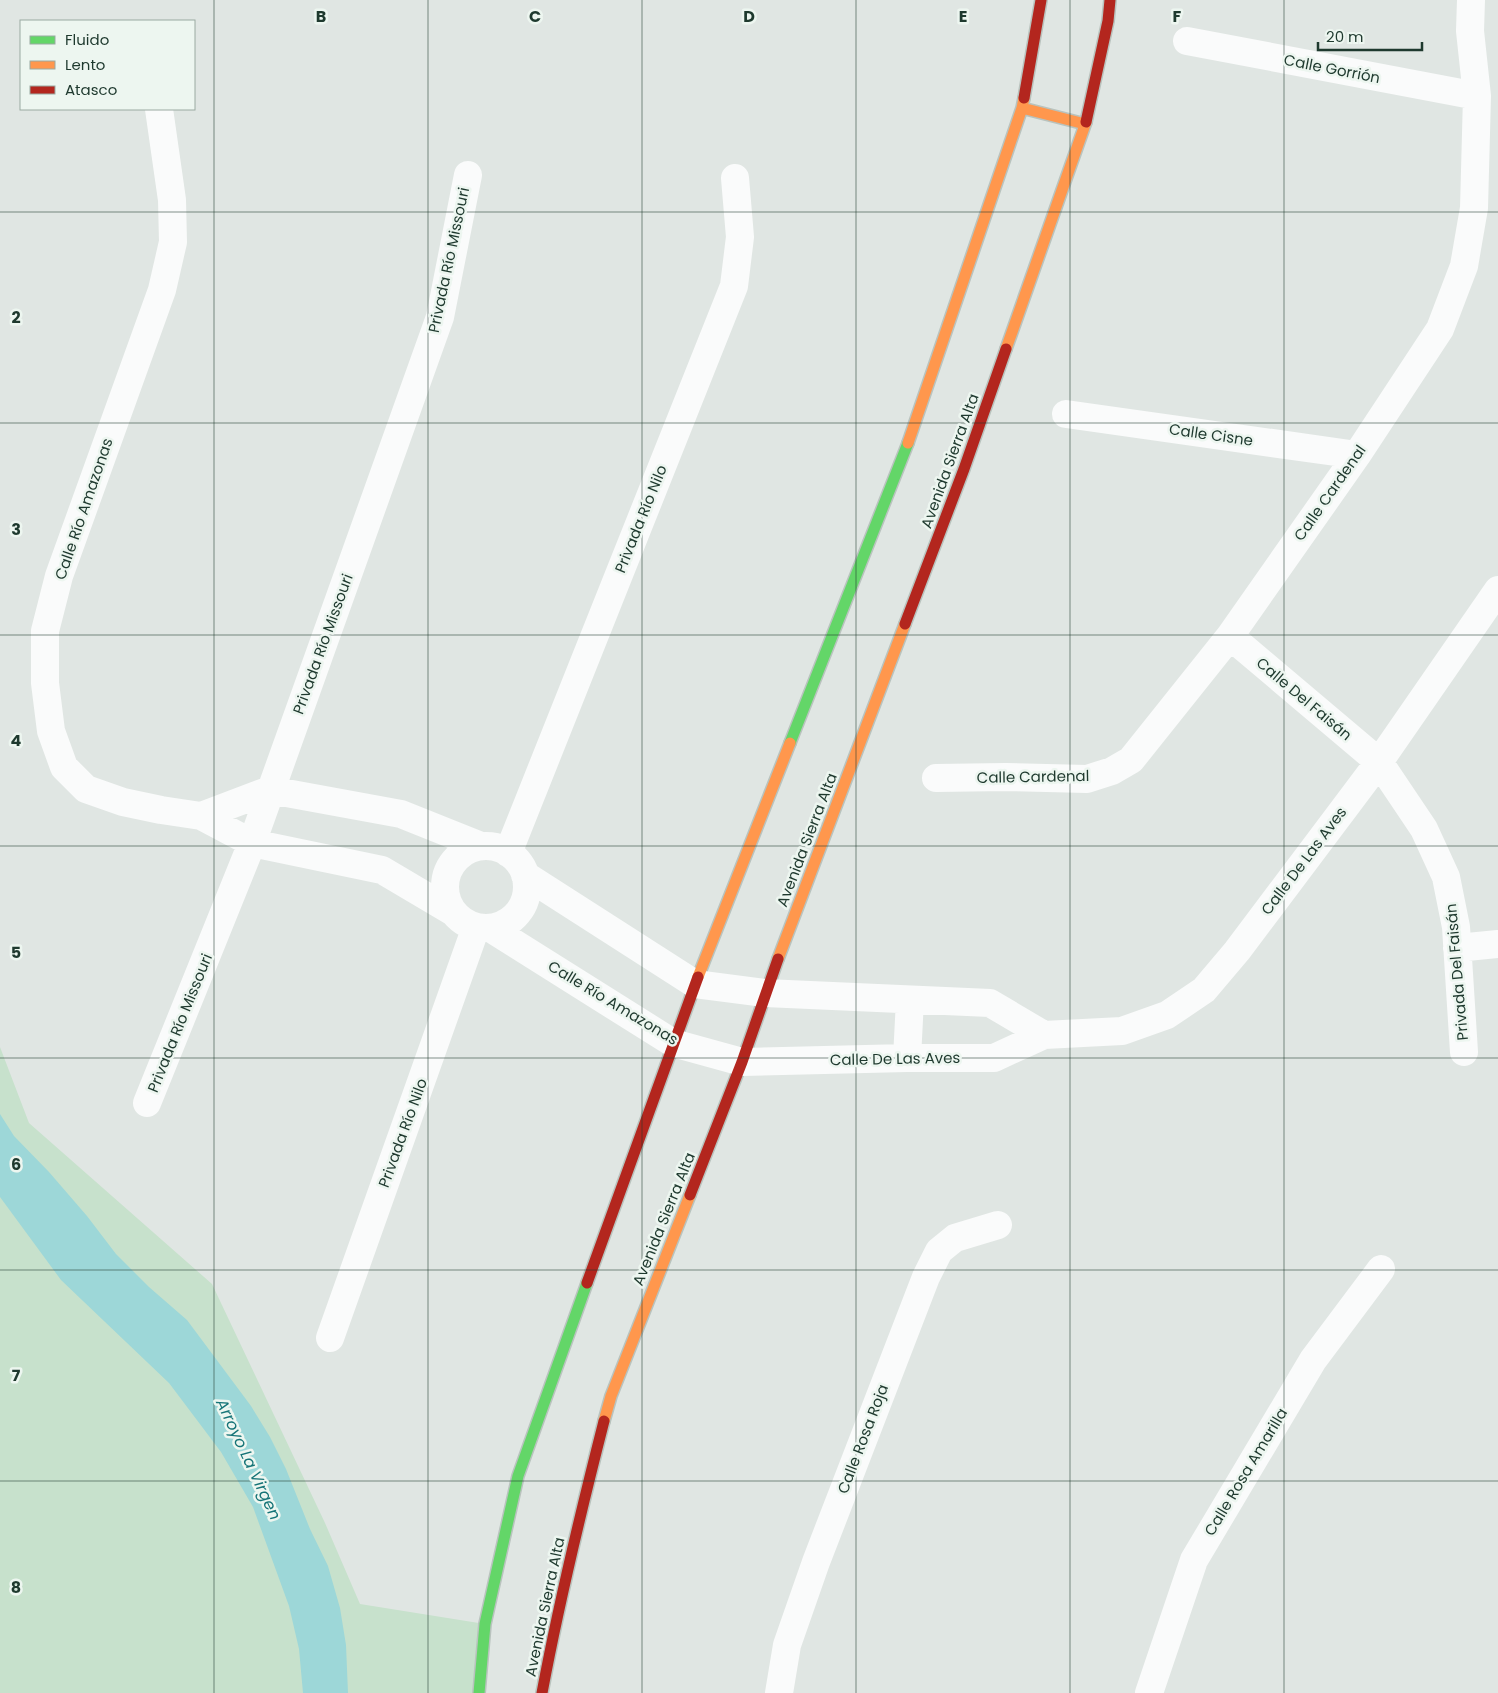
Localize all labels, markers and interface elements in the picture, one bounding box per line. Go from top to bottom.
text: B [316,5,326,28]
text: C [529,5,541,28]
text: D [743,5,755,28]
text: E [959,5,967,28]
text: F [1173,5,1182,28]
legend [20,20,195,110]
scale bar [1318,20,1422,52]
text: 20 m [1326,26,1364,47]
text: Fluido [65,29,109,50]
street label: Calle Gorrión [1282,49,1382,88]
text: Lento [65,54,105,75]
text: Atasco [65,79,117,100]
street label: Privada Río Missouri [423,185,474,334]
text: 2 [11,306,21,329]
street label: Avenida Sierra Alta [915,391,984,531]
street label: Calle Cisne [1168,418,1254,451]
street label: Calle Río Amazonas [49,435,118,582]
street label: Calle Cardenal [1289,441,1370,545]
street label: Privada Río Nilo [609,462,672,576]
text: 3 [11,518,21,541]
street label: Privada Río Missouri [287,571,358,717]
street label: Calle Del Faisán [1252,652,1357,745]
text: 4 [11,729,22,752]
street label: Calle Cardenal [977,765,1089,788]
street label: Avenida Sierra Alta [771,770,842,910]
street label: Calle De Las Aves [1256,802,1351,919]
street label: Privada Del Faisán [1440,903,1473,1041]
text: 5 [11,941,21,964]
street label: Privada Río Missouri [142,950,217,1095]
street label: Calle Río Amazonas [544,955,682,1050]
street label: Calle De Las Aves [830,1047,961,1070]
street label: Privada Río Nilo [373,1075,432,1190]
street label: Avenida Sierra Alta [627,1149,700,1289]
text: 6 [11,1153,21,1176]
text: 7 [12,1364,21,1387]
street label: Calle Rosa Roja [832,1381,893,1497]
water label: Arroyo La Virgen [210,1394,287,1524]
street label: Calle Rosa Amarilla [1199,1404,1292,1540]
street label: Avenida Sierra Alta [519,1535,570,1678]
text: 8 [11,1576,21,1599]

